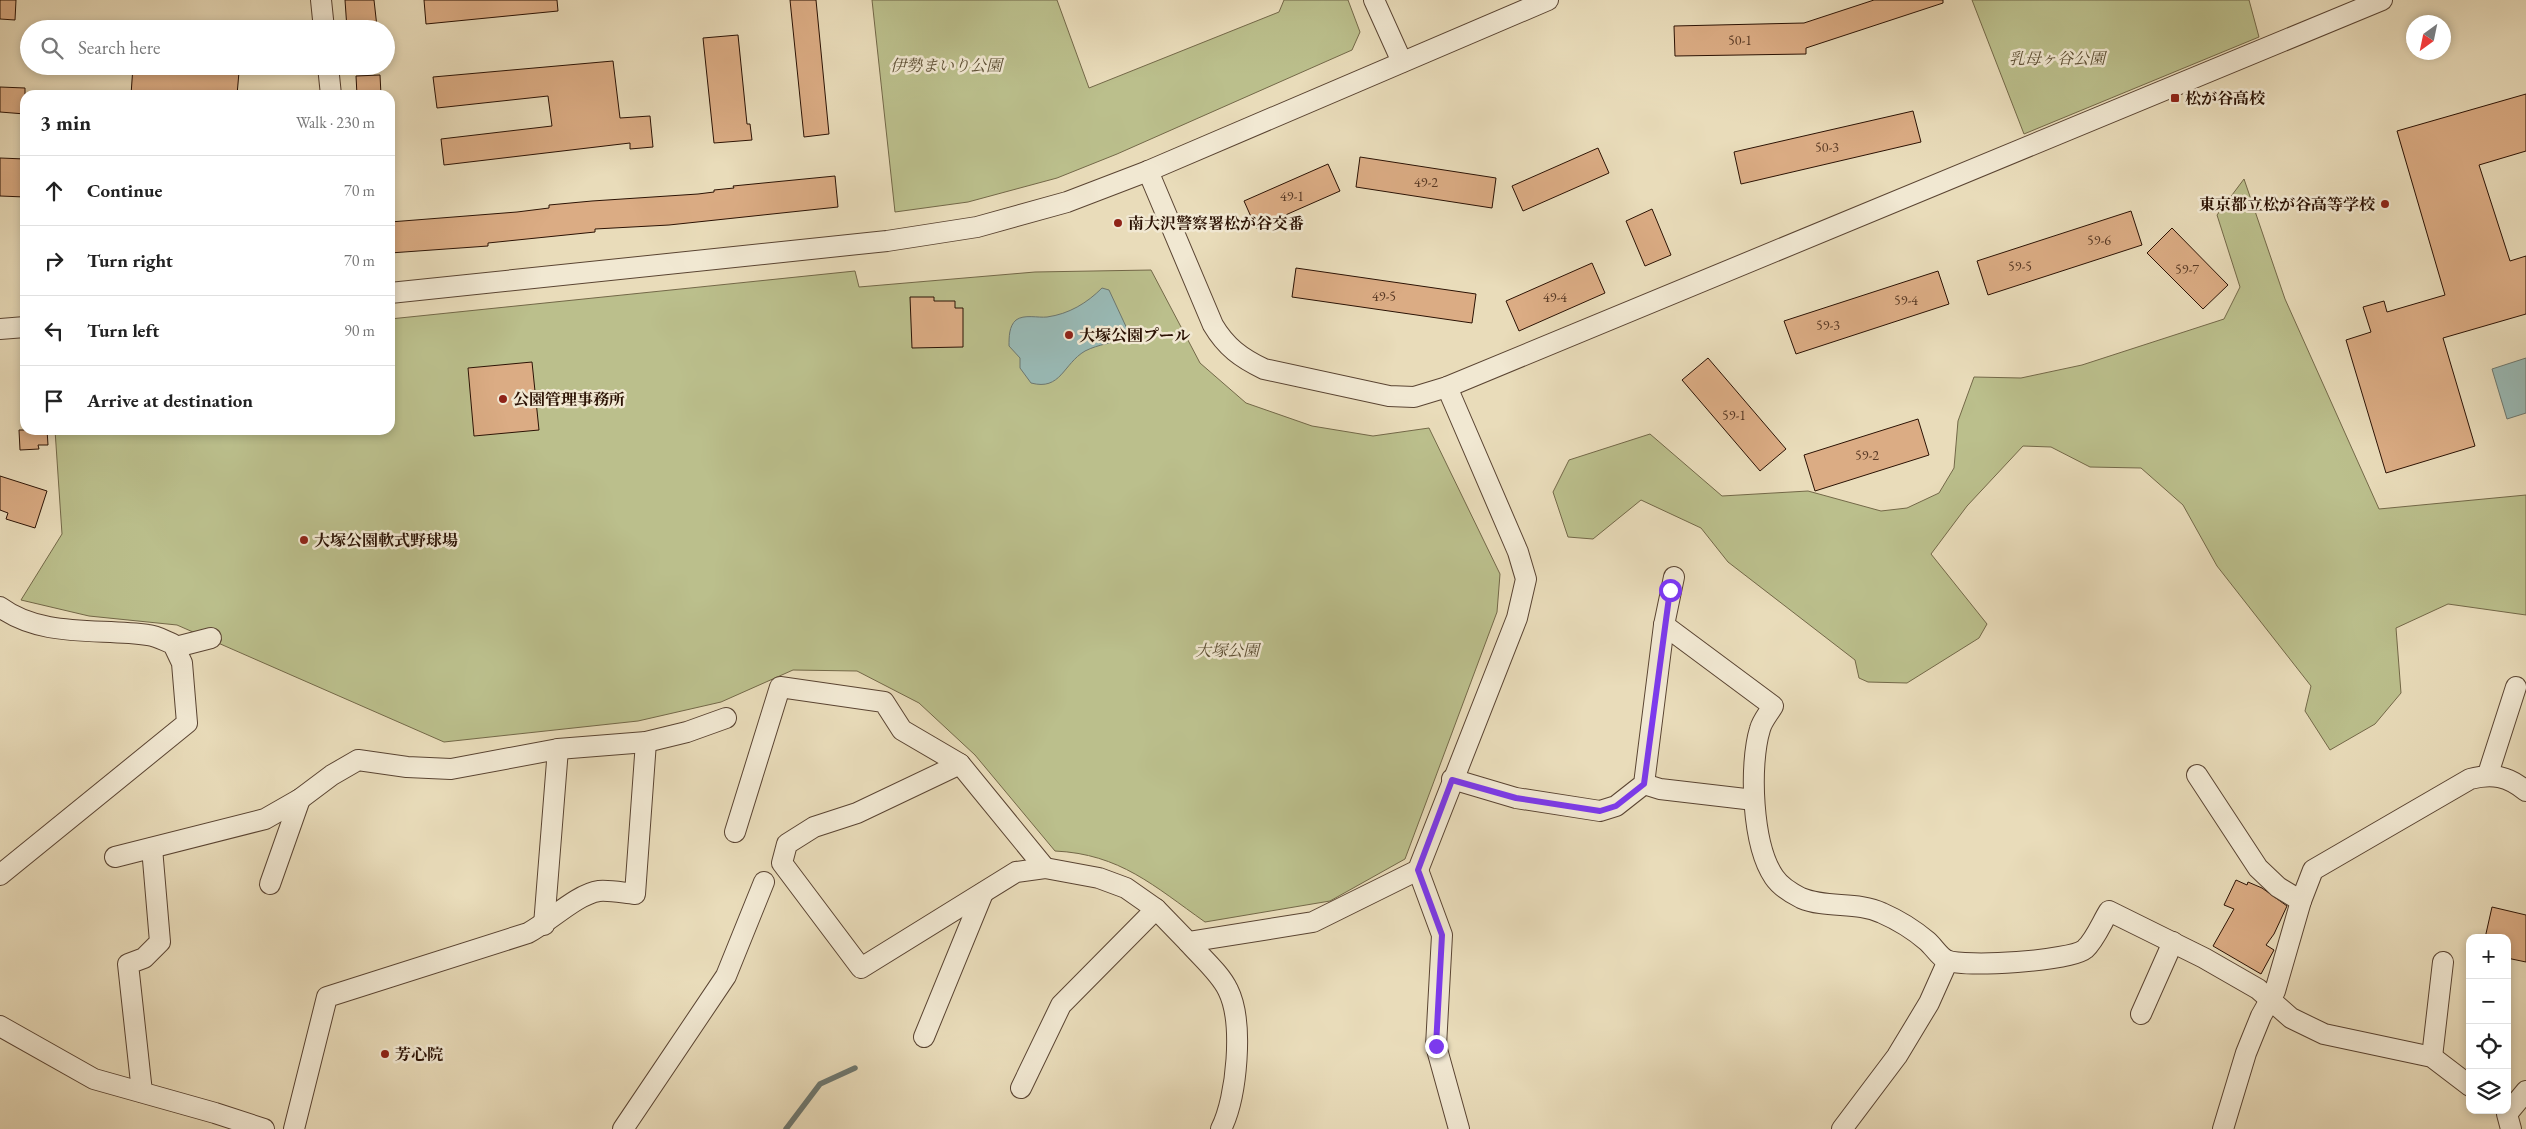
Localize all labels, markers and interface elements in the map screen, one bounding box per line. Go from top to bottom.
north arrow [2406,15,2451,60]
search box [20,20,395,75]
house number: 50-1 [1728,31,1752,49]
icon: search [38,34,66,62]
text: Search here [78,35,160,60]
park label: 乳母ヶ谷公園 [2009,48,2108,69]
park label: 伊勢まいり公園 [890,55,1005,76]
place label: 松が谷高校 [2185,88,2266,109]
marker: 松が谷高校 [2169,92,2181,104]
text: 3 min [40,109,91,136]
text: Walk · 230 m [296,112,375,133]
house number: 50-3 [1815,138,1839,156]
house number: 49-2 [1414,173,1438,191]
icon: ahead [40,177,68,205]
text: Continue [87,178,162,203]
text: 70 m [344,180,375,201]
house number: 49-1 [1280,187,1304,205]
place label: 東京都立松が谷高等学校 [2199,194,2376,215]
marker: 東京都立松が谷高等学校 [2379,198,2391,210]
place label: 南大沢警察署松が谷交番 [1128,213,1304,234]
marker: 南大沢警察署松が谷交番 [1112,217,1124,229]
house number: 59-6 [2087,231,2111,249]
icon: right [40,247,68,275]
text: Turn right [87,248,173,273]
text: 70 m [344,250,375,271]
house number: 59-5 [2008,257,2032,275]
house number: 59-7 [2175,260,2199,278]
house number: 49-5 [1372,287,1396,305]
house number: 49-4 [1543,288,1567,306]
house number: 59-4 [1894,291,1918,309]
house number: 59-3 [1816,316,1840,334]
icon: left [40,317,68,345]
text: Turn left [87,318,159,343]
text: 90 m [344,320,375,341]
place label: 大塚公園プール [1079,325,1190,346]
marker: 大塚公園プール [1063,329,1075,341]
icon: arrive [40,387,68,415]
text: Arrive at destination [87,388,253,413]
place label: 公園管理事務所 [513,389,625,410]
marker: 公園管理事務所 [497,393,509,405]
house number: 59-1 [1722,406,1746,424]
house number: 59-2 [1855,446,1879,464]
place label: 大塚公園軟式野球場 [314,530,458,551]
marker: 大塚公園軟式野球場 [298,534,310,546]
route start [1659,579,1682,602]
park label: 大塚公園 [1195,640,1262,661]
map controls [2466,934,2511,1114]
button: + [2466,934,2511,979]
button: − [2466,979,2511,1024]
button: locate [2466,1024,2511,1069]
route end [1425,1035,1448,1058]
place label: 芳心院 [395,1044,443,1065]
marker: 芳心院 [379,1048,391,1060]
button: layers [2466,1069,2511,1114]

